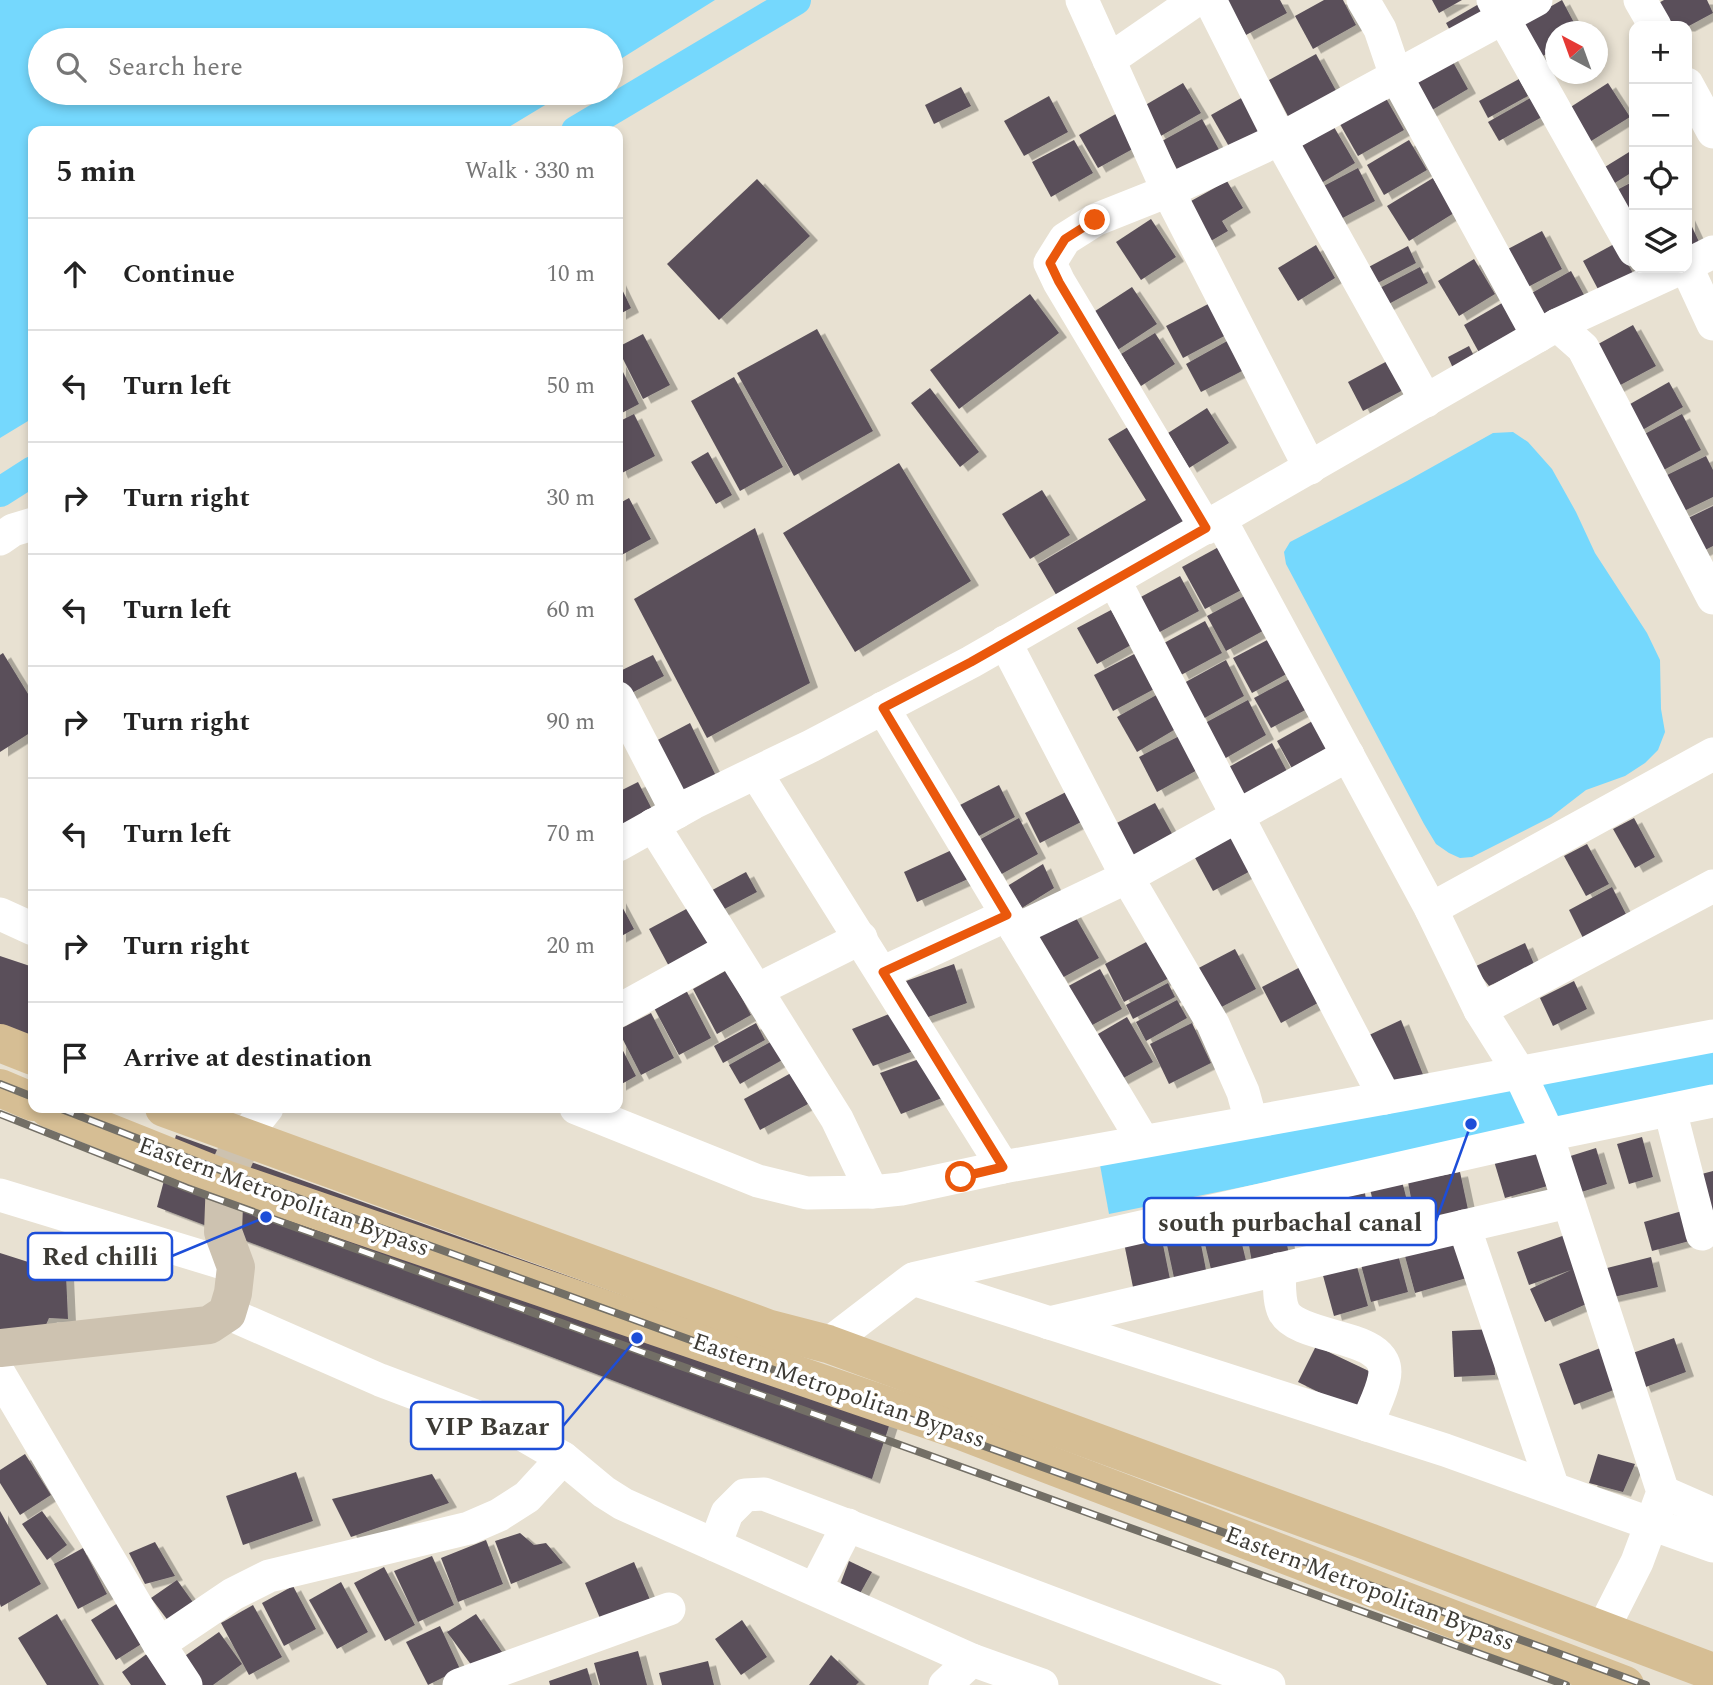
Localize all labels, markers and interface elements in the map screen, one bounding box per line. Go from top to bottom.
north arrow [1545,21,1608,84]
map controls [1629,21,1692,273]
button: + [1629,21,1692,84]
search box [28,28,623,105]
text: Search here [108,47,243,87]
icon: search [52,48,90,86]
button: − [1629,84,1692,147]
button: locate [1629,147,1692,210]
text: 5 min [56,149,136,195]
text: Walk · 330 m [465,154,595,189]
route end [1079,204,1110,235]
button: layers [1629,210,1692,273]
text: Continue [123,254,235,294]
icon: ahead [56,255,94,293]
text: 10 m [546,257,595,292]
text: Turn left [123,366,231,406]
icon: left [56,367,94,405]
text: 50 m [546,369,595,404]
text: Turn right [123,478,250,518]
icon: right [56,479,94,517]
text: 30 m [546,481,595,516]
text: Turn left [123,590,231,630]
icon: left [56,591,94,629]
text: 60 m [546,593,595,628]
text: Turn right [123,702,250,742]
icon: right [56,703,94,741]
text: 90 m [546,705,595,740]
text: Turn left [123,814,231,854]
icon: left [56,815,94,853]
text: 70 m [546,817,595,852]
text: Turn right [123,926,250,966]
icon: right [56,927,94,965]
text: 20 m [546,929,595,964]
text: Arrive at destination [123,1038,372,1078]
icon: arrive [56,1039,94,1077]
street label: Eastern Metropolitan Bypass [133,1127,434,1266]
route start [945,1161,976,1192]
callout: south purbachal canal [1144,1198,1436,1245]
text: south purbachal canal [1158,1203,1422,1243]
callout: Red chilli [28,1233,172,1280]
text: Red chilli [42,1237,158,1277]
street label: Eastern Metropolitan Bypass [687,1324,990,1458]
callout: VIP Bazar [411,1402,563,1449]
text: VIP Bazar [425,1407,550,1447]
street label: Eastern Metropolitan Bypass [1220,1517,1520,1661]

